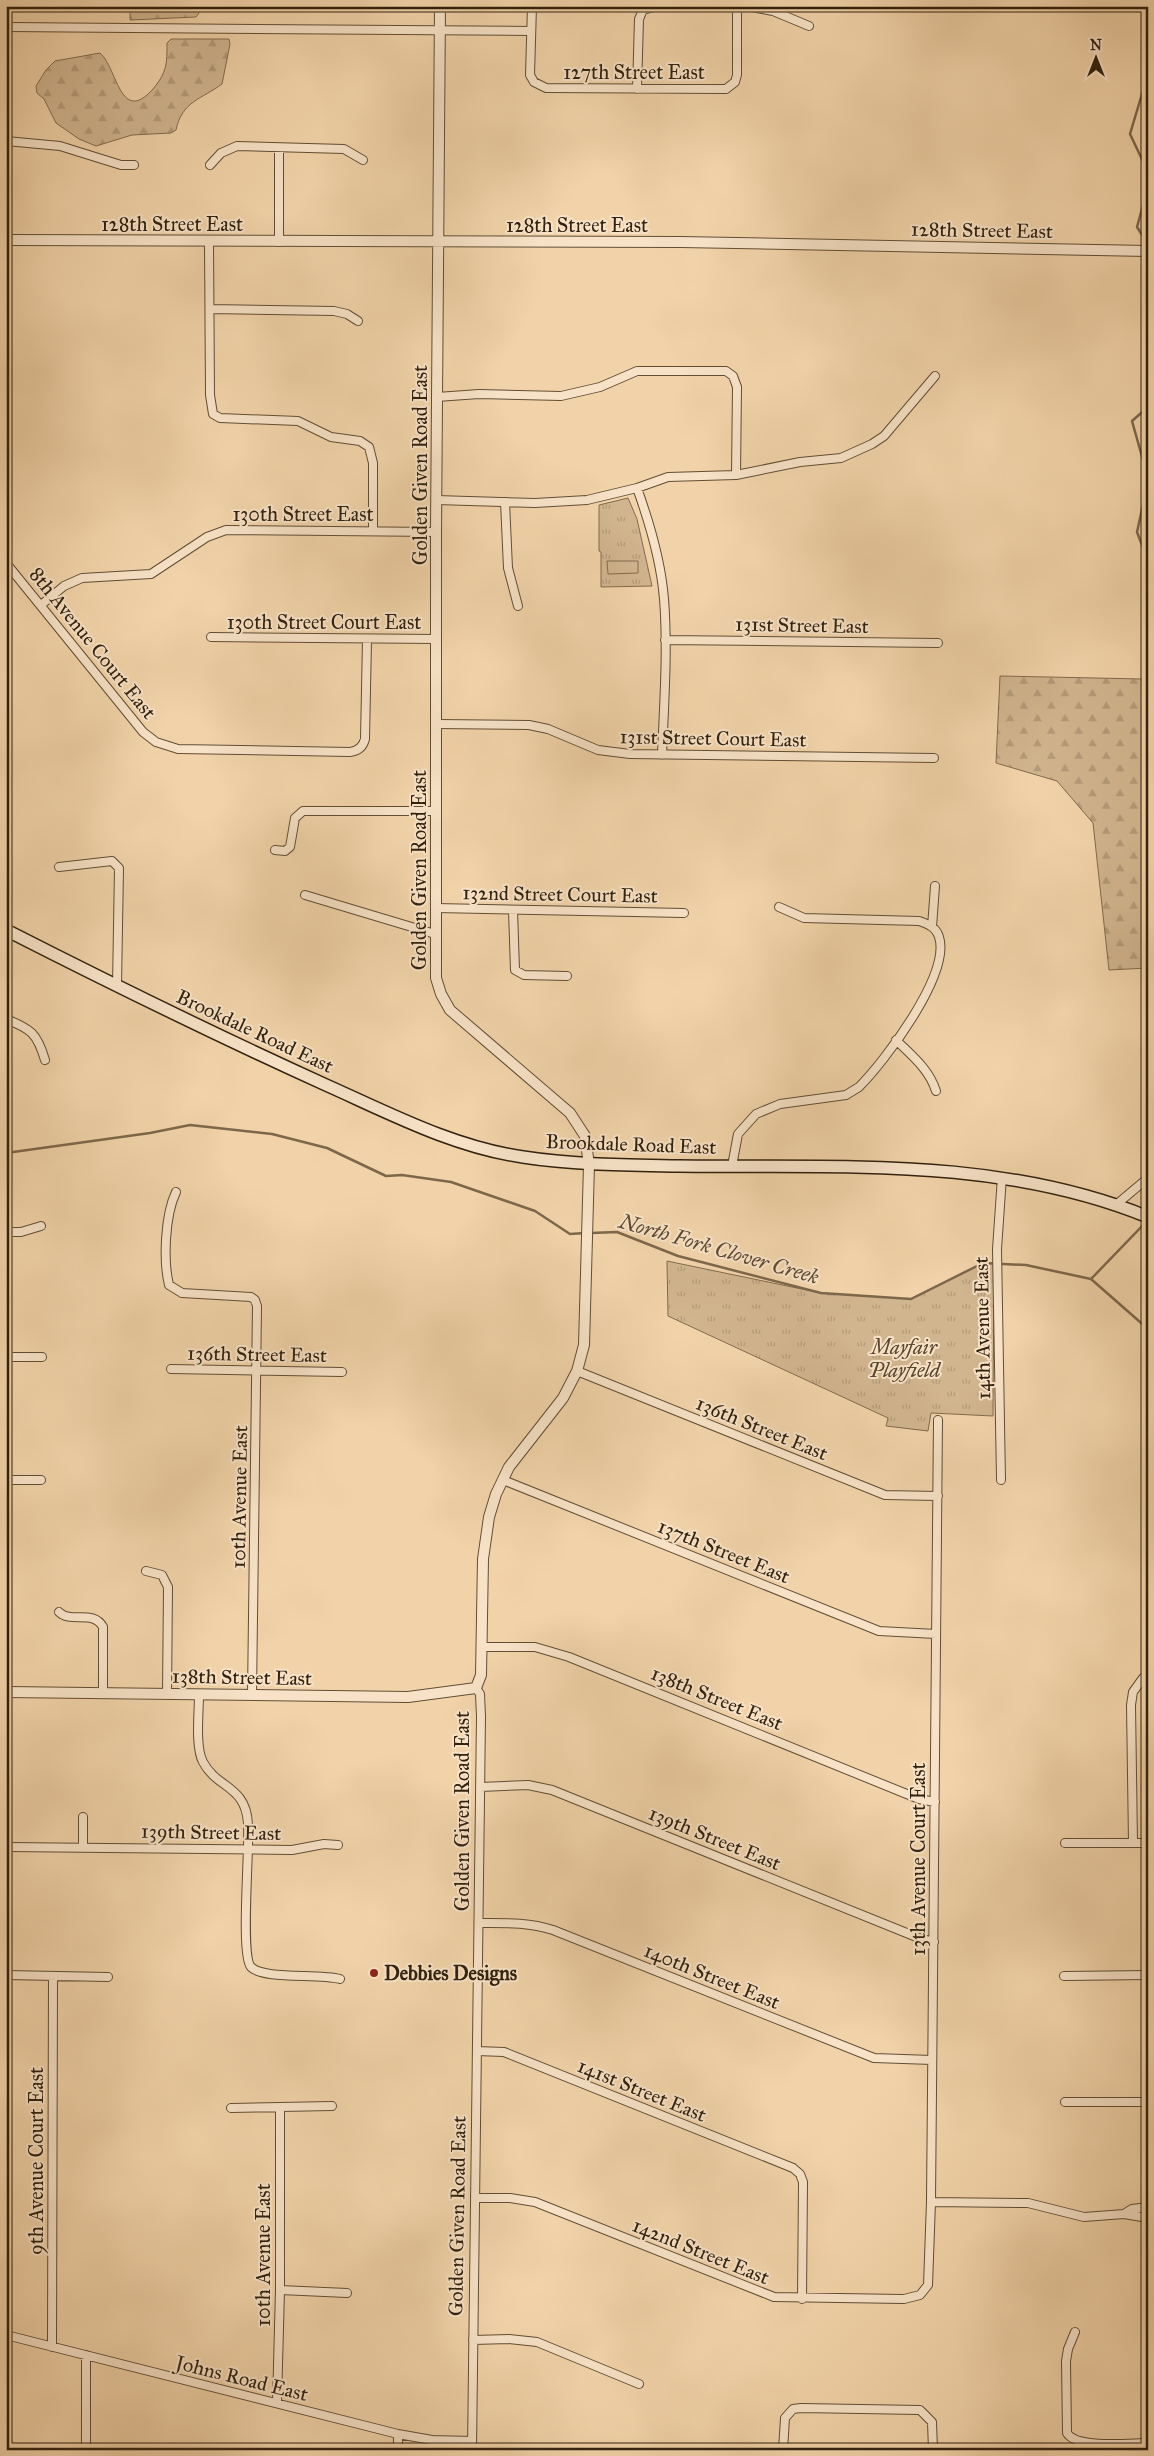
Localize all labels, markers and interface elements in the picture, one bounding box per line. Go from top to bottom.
north arrow [1072,32,1122,82]
text: N [1090,37,1102,54]
street label: 127th Street East [563,60,705,84]
street label: 128th Street East [101,212,243,236]
street label: 128th Street East [506,213,648,237]
street label: 128th Street East [911,217,1053,243]
street label: Golden Given Road East [408,365,432,565]
street label: 130th Street East [232,502,374,526]
street label: 8th Avenue Court East [25,562,161,724]
street label: 130th Street Court East [227,610,421,634]
street label: 131st Street East [735,612,869,638]
street label: 131st Street Court East [619,724,807,752]
street label: Golden Given Road East [407,770,431,970]
street label: 132nd Street Court East [462,880,658,908]
street label: Brookdale Road East [173,984,337,1078]
street label: Brookdale Road East [545,1129,717,1159]
water label: North Fork Clover Creek [615,1208,823,1290]
street label: 14th Avenue East [969,1256,995,1400]
park label: Mayfair Playfield [868,1335,942,1382]
street label: 136th Street East [187,1341,327,1367]
street label: 136th Street East [693,1391,831,1465]
street label: 10th Avenue East [226,1425,252,1569]
street label: 137th Street East [655,1514,793,1588]
street label: 138th Street East [648,1661,786,1735]
street label: 138th Street East [172,1664,312,1690]
street label: Golden Given Road East [450,1711,474,1911]
street label: 13th Avenue Court East [906,1762,930,1956]
street label: 139th Street East [645,1801,785,1875]
street label: 139th Street East [141,1819,281,1845]
street label: 140th Street East [641,1938,783,2014]
place label: Debbies Designs [384,1961,518,1986]
marker: Debbies Designs [368,1967,380,1979]
street label: 141st Street East [574,2053,710,2127]
street label: 9th Avenue Court East [24,2067,48,2255]
street label: Golden Given Road East [443,2116,471,2316]
street label: 10th Avenue East [251,2183,275,2327]
street label: 142nd Street East [629,2213,773,2289]
street label: Johns Road East [171,2349,311,2407]

